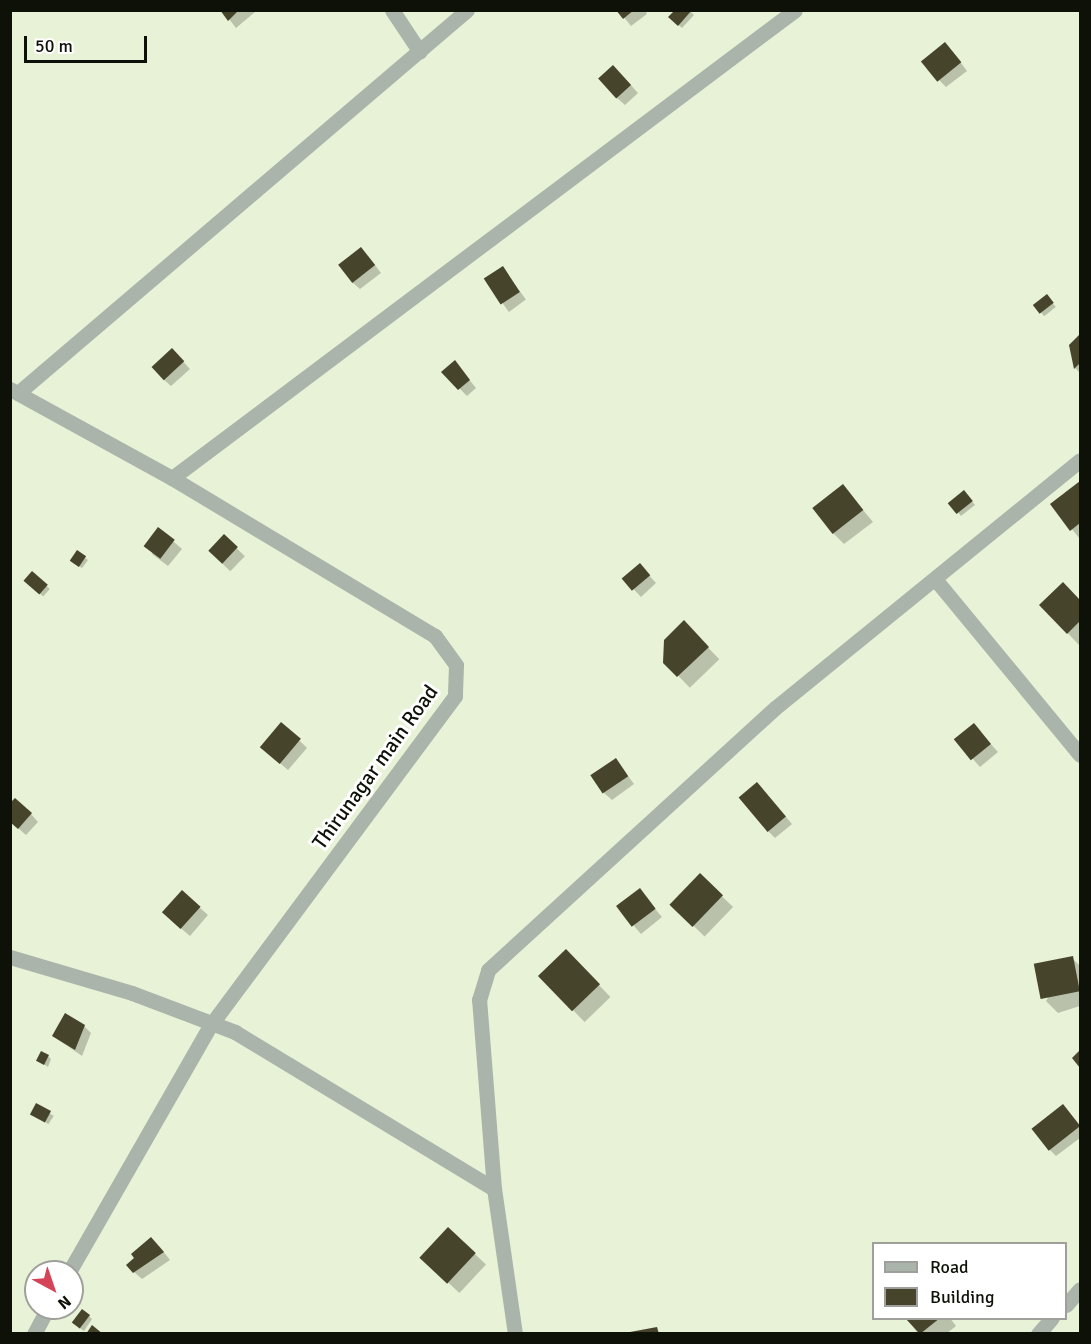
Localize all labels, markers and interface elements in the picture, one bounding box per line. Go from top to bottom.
scale bar [27,24,150,62]
text: 50 m [35,35,73,57]
street label: Thirunagar main Road [307,680,443,854]
legend [872,1242,1067,1320]
text: Road [930,1256,969,1278]
north arrow [24,1260,84,1320]
text: Building [930,1286,994,1308]
text: N [54,1291,75,1313]

